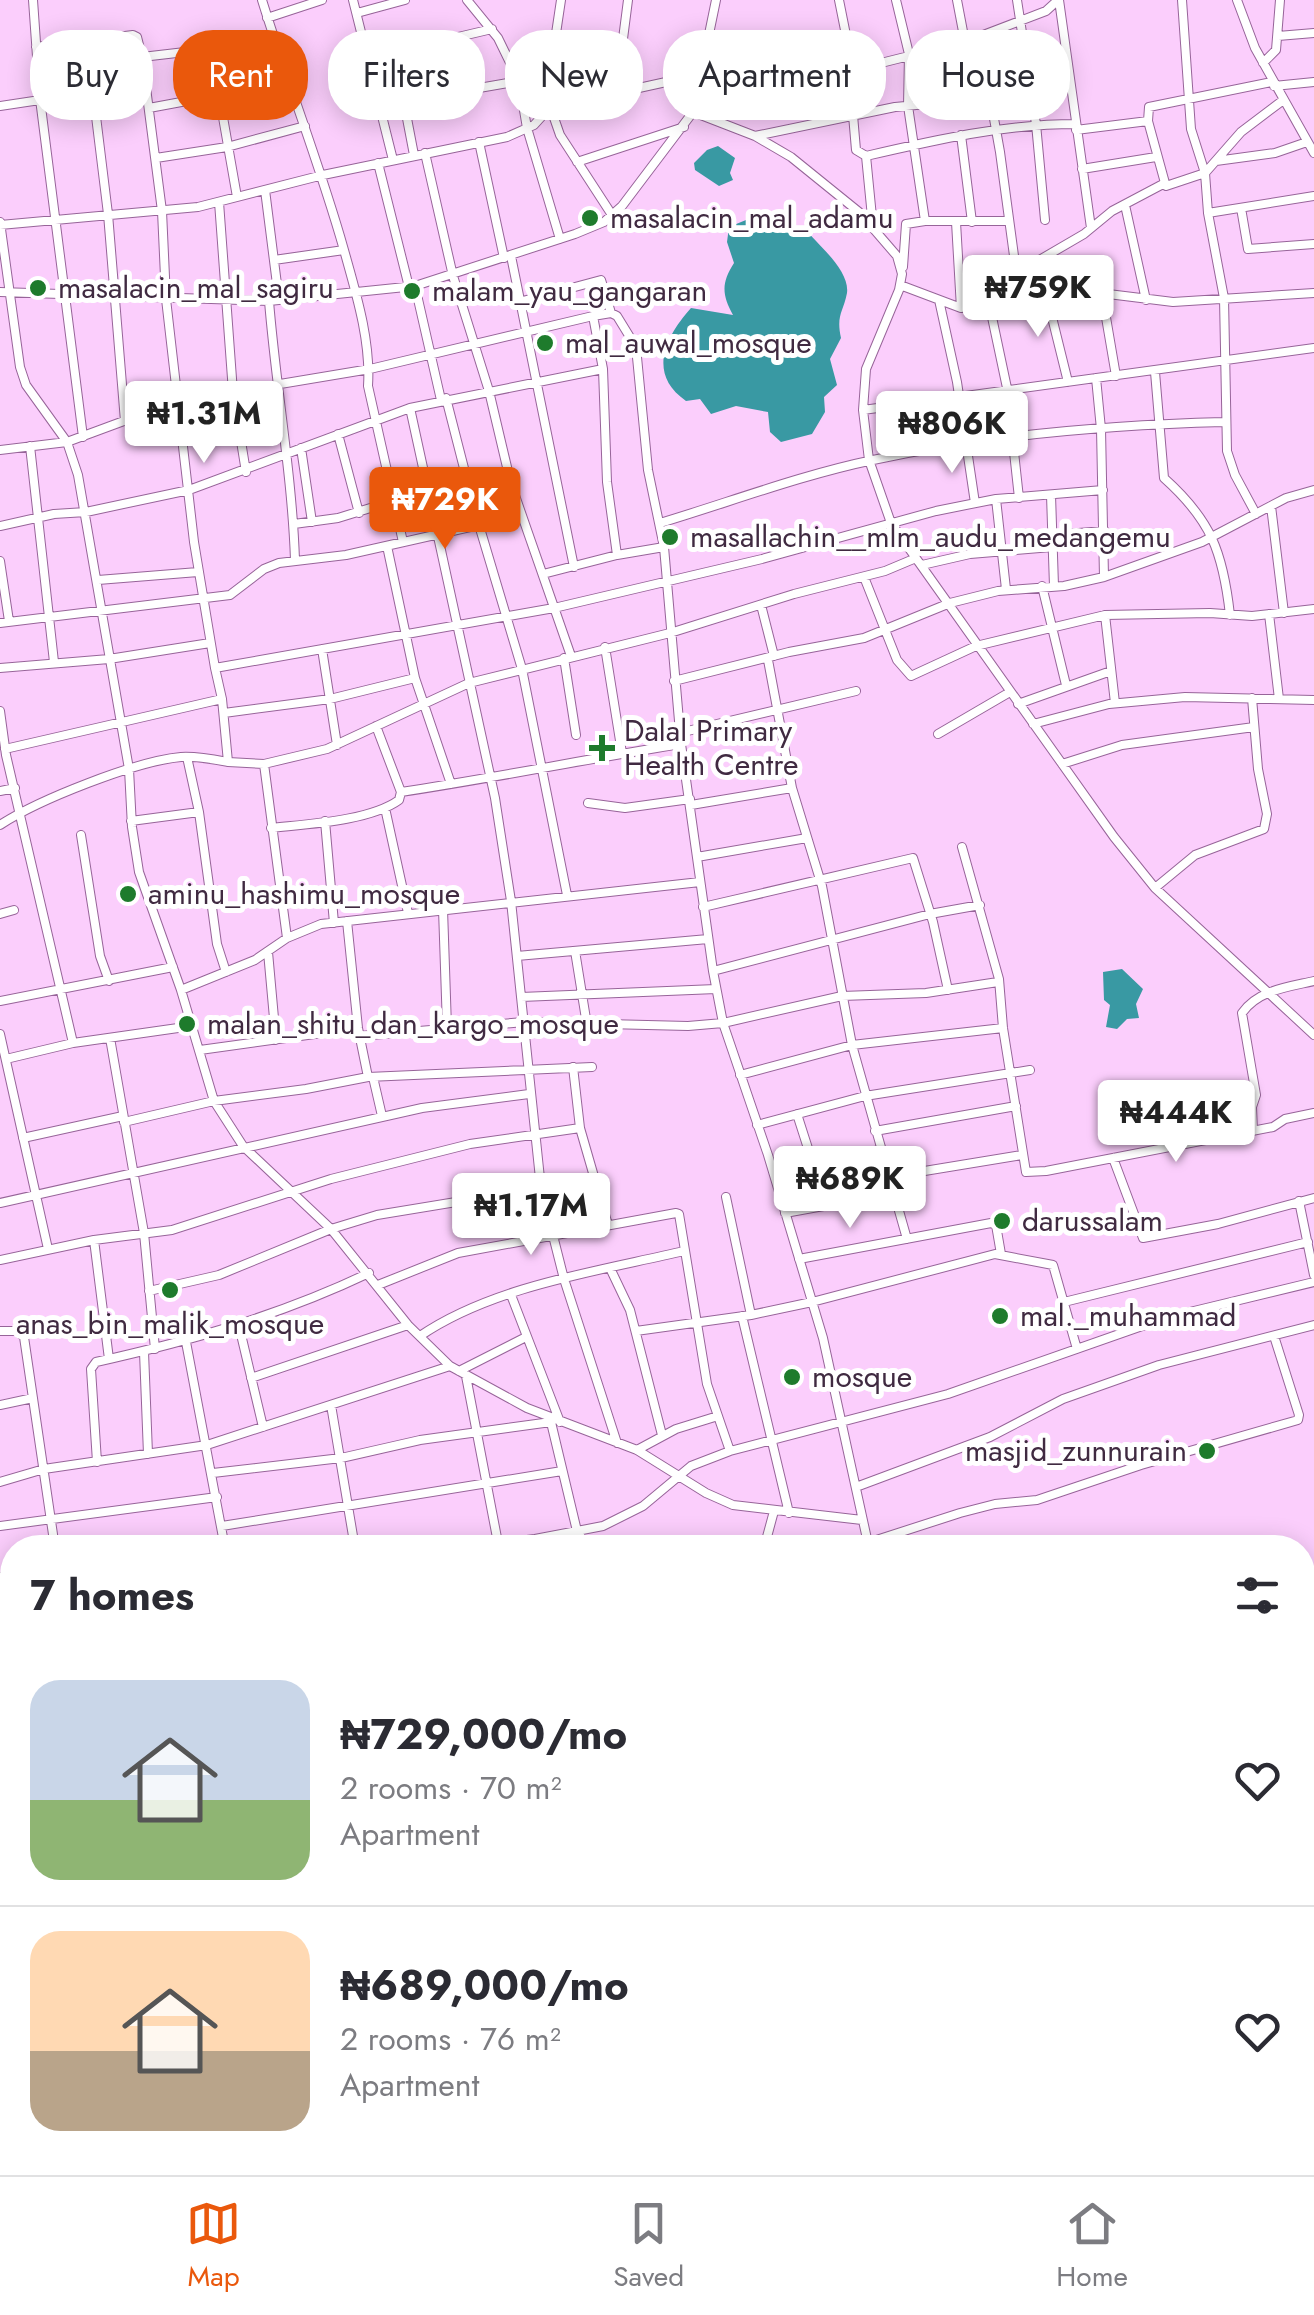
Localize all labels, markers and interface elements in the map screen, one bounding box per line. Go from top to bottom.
chip: Buy [30,30,153,120]
chip: Rent [173,30,308,120]
chip: Filters [328,30,485,120]
chip: New [505,30,643,120]
chip: Apartment [663,30,886,120]
chip: House [906,30,1070,120]
place label: masalacin_mal_adamu [610,196,893,239]
marker: masalacin_mal_adamu [579,207,601,229]
pin: ₦759K [968,255,1108,340]
text: ₦759K [985,264,1091,310]
place label: masalacin_mal_sagiru [58,266,334,309]
place label: malam_yau_gangaran [432,269,707,312]
marker: masalacin_mal_sagiru [27,277,49,299]
marker: malam_yau_gangaran [401,280,423,302]
place label: mal_auwal_mosque [565,321,812,364]
marker: mal_auwal_mosque [534,332,556,354]
pin: ₦1.31M [123,381,285,466]
text: ₦1.31M [147,390,261,436]
pin: ₦806K [882,391,1022,476]
text: ₦806K [898,400,1006,446]
pin: ₦729K [375,467,515,552]
text: ₦729K [391,476,499,522]
place label: masallachin__mlm_audu_medangemu [690,515,1171,558]
marker: masallachin__mlm_audu_medangemu [659,526,681,548]
place label: Dalal Primary Health Centre [624,709,798,786]
marker: Dalal Primary Health Centre [589,735,615,761]
place label: aminu_hashimu_mosque [148,872,460,915]
marker: aminu_hashimu_mosque [117,883,139,905]
place label: malan_shitu_dan_kargo_mosque [207,1002,619,1045]
marker: malan_shitu_dan_kargo_mosque [176,1013,198,1035]
pin: ₦444K [1106,1080,1246,1165]
text: ₦444K [1120,1089,1232,1135]
pin: ₦689K [780,1146,920,1231]
text: ₦689K [796,1155,904,1201]
pin: ₦1.17M [450,1173,612,1258]
text: ₦1.17M [474,1182,588,1228]
place label: darussalam [1022,1199,1163,1242]
marker: darussalam [991,1210,1013,1232]
marker: anas_bin_malik_mosque [159,1279,181,1301]
place label: mal._muhammad [1020,1294,1236,1337]
place label: anas_bin_malik_mosque [16,1302,324,1345]
marker: mal._muhammad [989,1305,1011,1327]
place label: mosque [812,1355,912,1398]
marker: mosque [781,1366,803,1388]
place label: masjid_zunnurain [965,1429,1187,1472]
marker: masjid_zunnurain [1196,1440,1218,1462]
text: 7 homes [30,1565,194,1626]
icon: filters [1230,1568,1285,1623]
text: ₦729,000/mo [340,1704,627,1765]
icon: home [110,1720,230,1840]
icon: heart [1230,1753,1285,1808]
text: 2 rooms · 70 m² [340,1765,562,1811]
text: Apartment [340,1811,479,1857]
text: ₦689,000/mo [340,1955,629,2016]
icon: home [110,1971,230,2091]
icon: heart [1230,2004,1285,2059]
text: 2 rooms · 76 m² [340,2016,561,2062]
text: Apartment [340,2062,479,2108]
tab: Map [186,2196,241,2297]
tab: Saved [613,2196,684,2297]
tab: Home [1056,2196,1128,2297]

